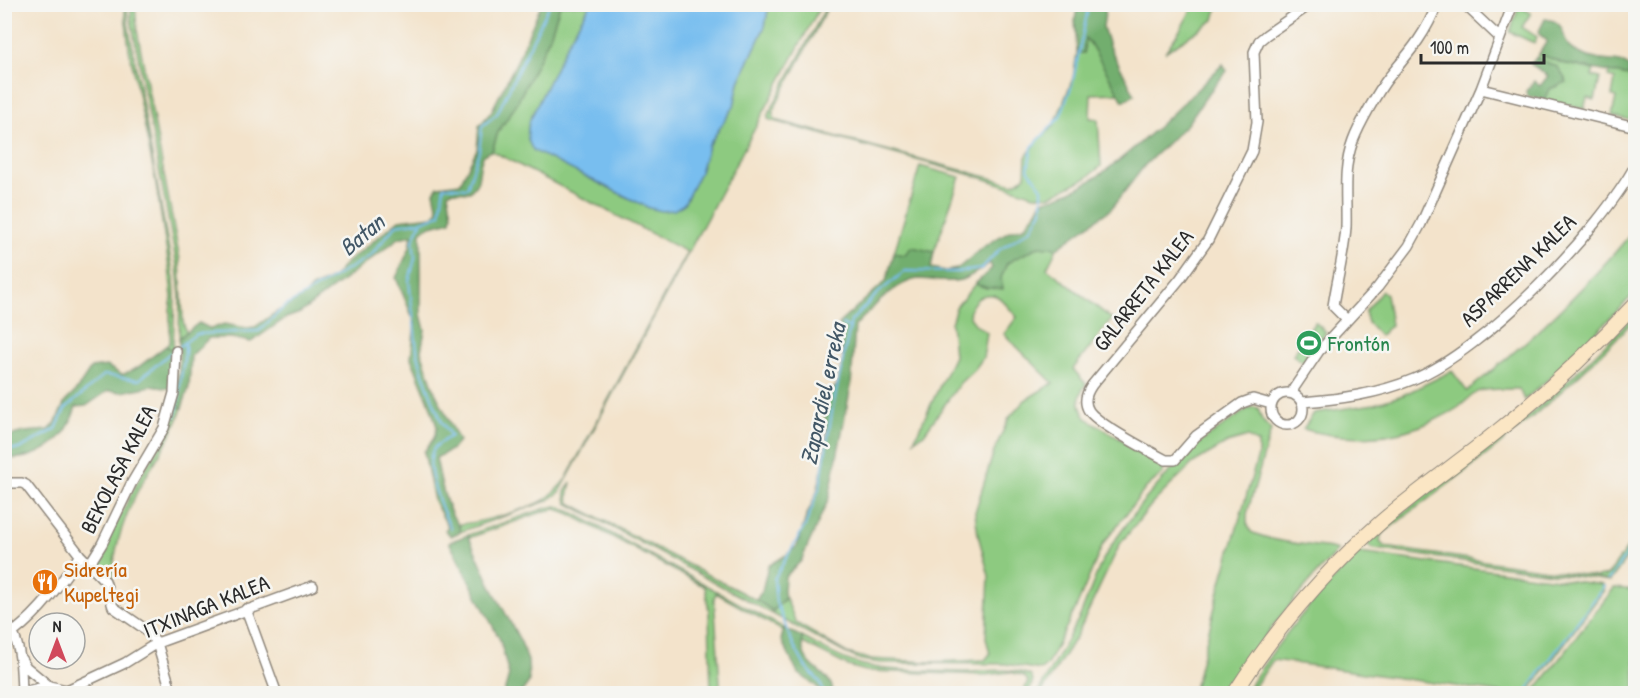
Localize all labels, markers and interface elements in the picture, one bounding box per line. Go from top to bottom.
scale bar [1421,27,1544,65]
text: 100 m [1430,35,1469,60]
water label: Batan [332,204,392,263]
street label: ASPARRENA KALEA [1454,207,1583,333]
street label: GALARRETA KALEA [1086,223,1200,357]
water label: Zapardiel erreka [791,318,854,468]
sports icon: Frontón [1294,328,1324,358]
place label: Frontón [1327,328,1390,358]
street label: BEKOLASA KALEA [73,399,163,538]
place label: Sidrería Kupeltegi [64,554,139,609]
restaurant icon: Sidrería Kupeltegi [30,567,60,597]
street label: ITXINAGA KALEA [138,567,274,645]
north arrow [27,611,87,671]
text: N [53,615,62,637]

